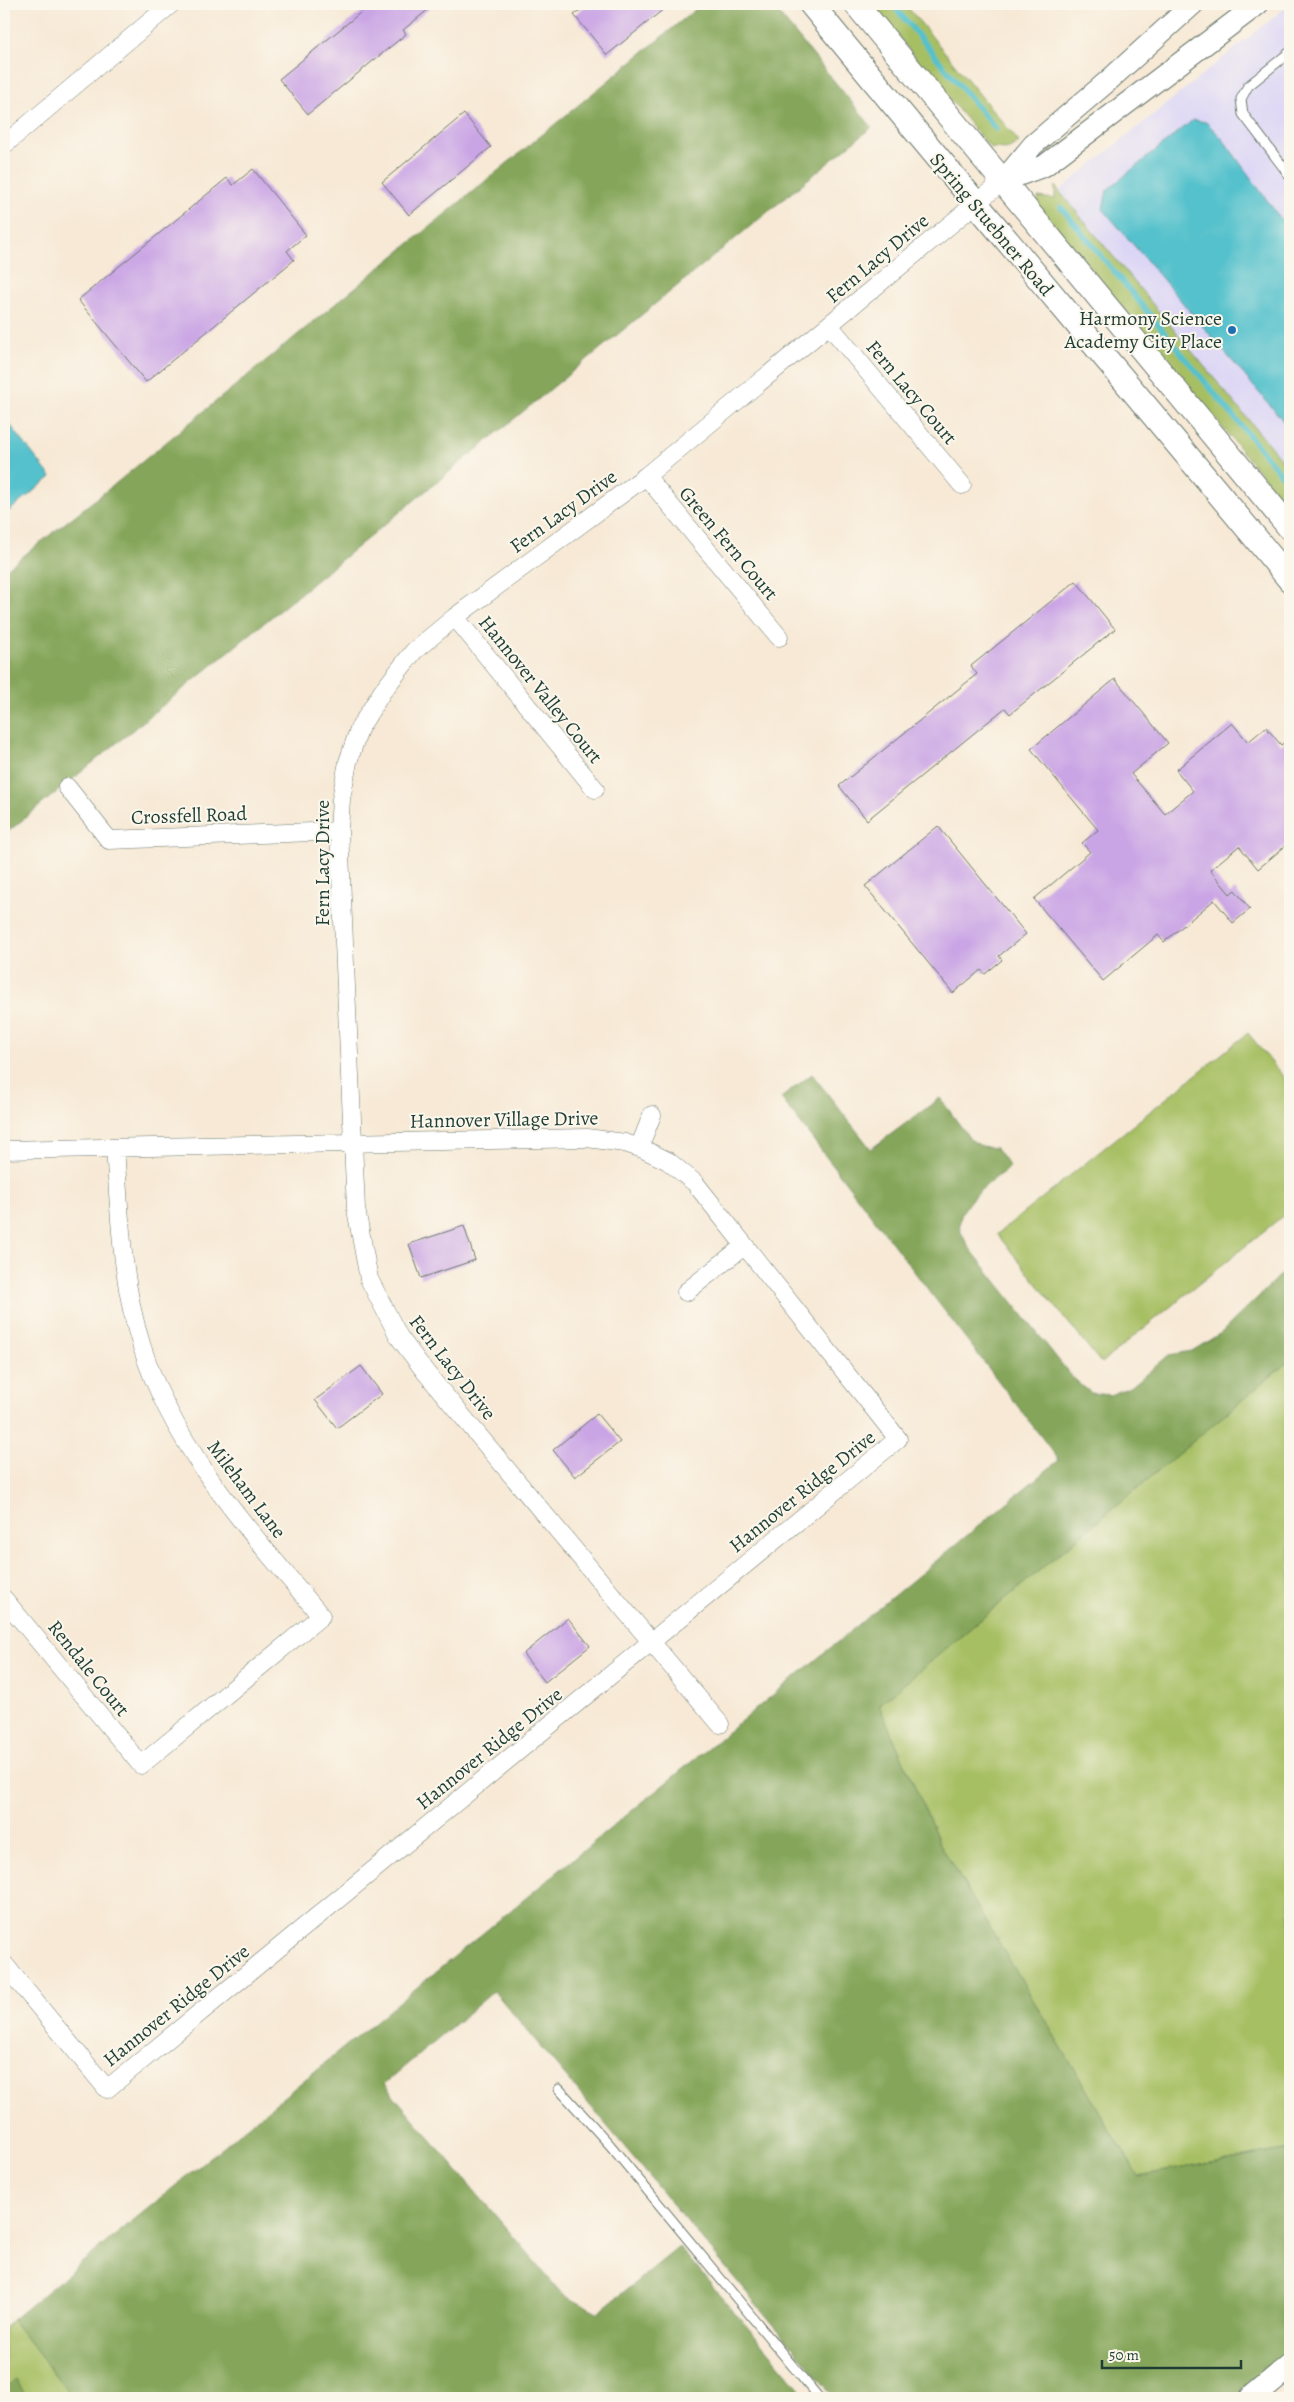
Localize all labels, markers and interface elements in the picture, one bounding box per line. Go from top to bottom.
street label: Spring Stuebner Road [924,147,1060,302]
street label: Fern Lacy Drive [820,207,935,309]
place label: Harmony Science Academy City Place [1064,305,1222,355]
marker: Harmony Science Academy City Place [1226,324,1238,336]
street label: Fern Lacy Court [860,334,964,451]
street label: Fern Lacy Drive [504,463,622,560]
street label: Green Fern Court [673,481,785,606]
street label: Hannover Valley Court [472,610,609,769]
street label: Crossfell Road [130,800,248,831]
street label: Fern Lacy Drive [309,800,336,926]
street label: Hannover Village Drive [409,1104,599,1135]
street label: Fern Lacy Drive [403,1309,502,1426]
street label: Hannover Ridge Drive [723,1424,881,1559]
street label: Mileham Lane [201,1435,292,1544]
street label: Rendale Court [41,1615,136,1722]
street label: Hannover Ridge Drive [410,1681,568,1816]
street label: Hannover Ridge Drive [97,1938,255,2073]
scale bar [1102,2337,1240,2369]
text: 50 m [1109,2345,1139,2365]

